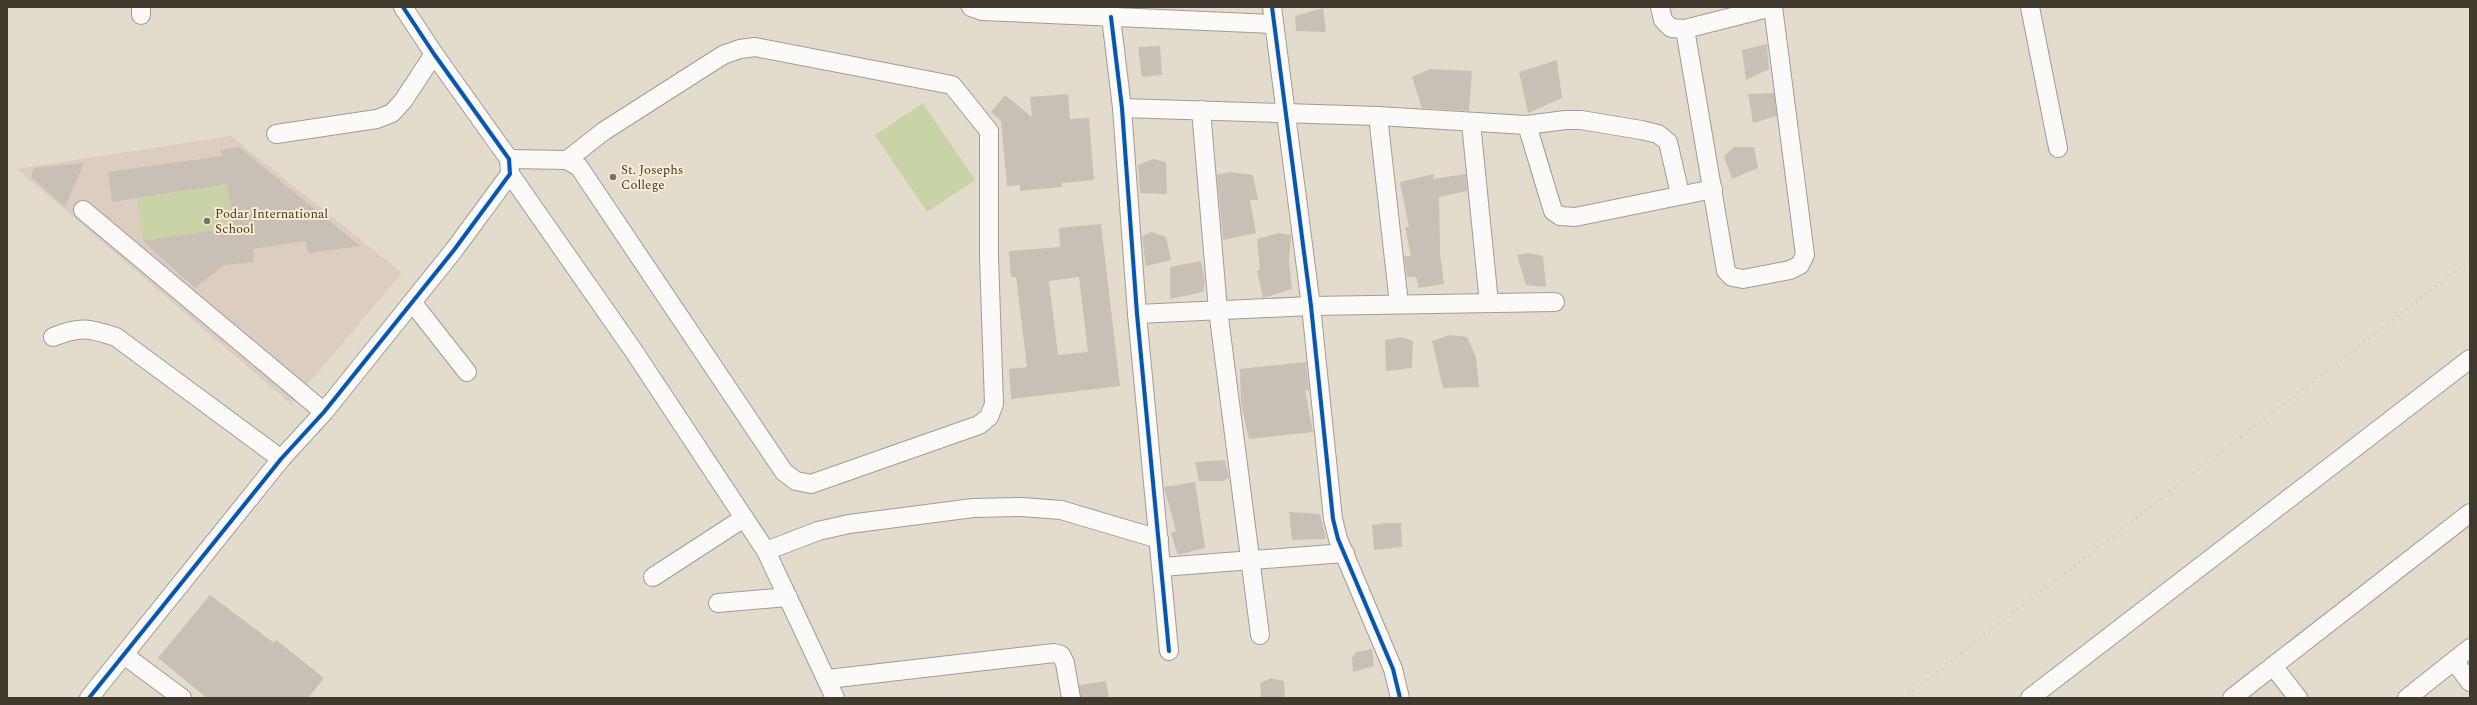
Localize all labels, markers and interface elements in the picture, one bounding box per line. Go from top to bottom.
place label: St. Josephs College [621,160,683,195]
marker: St. Josephs College [608,172,618,182]
place label: Podar International School [215,204,328,239]
marker: Podar International School [202,216,212,226]

